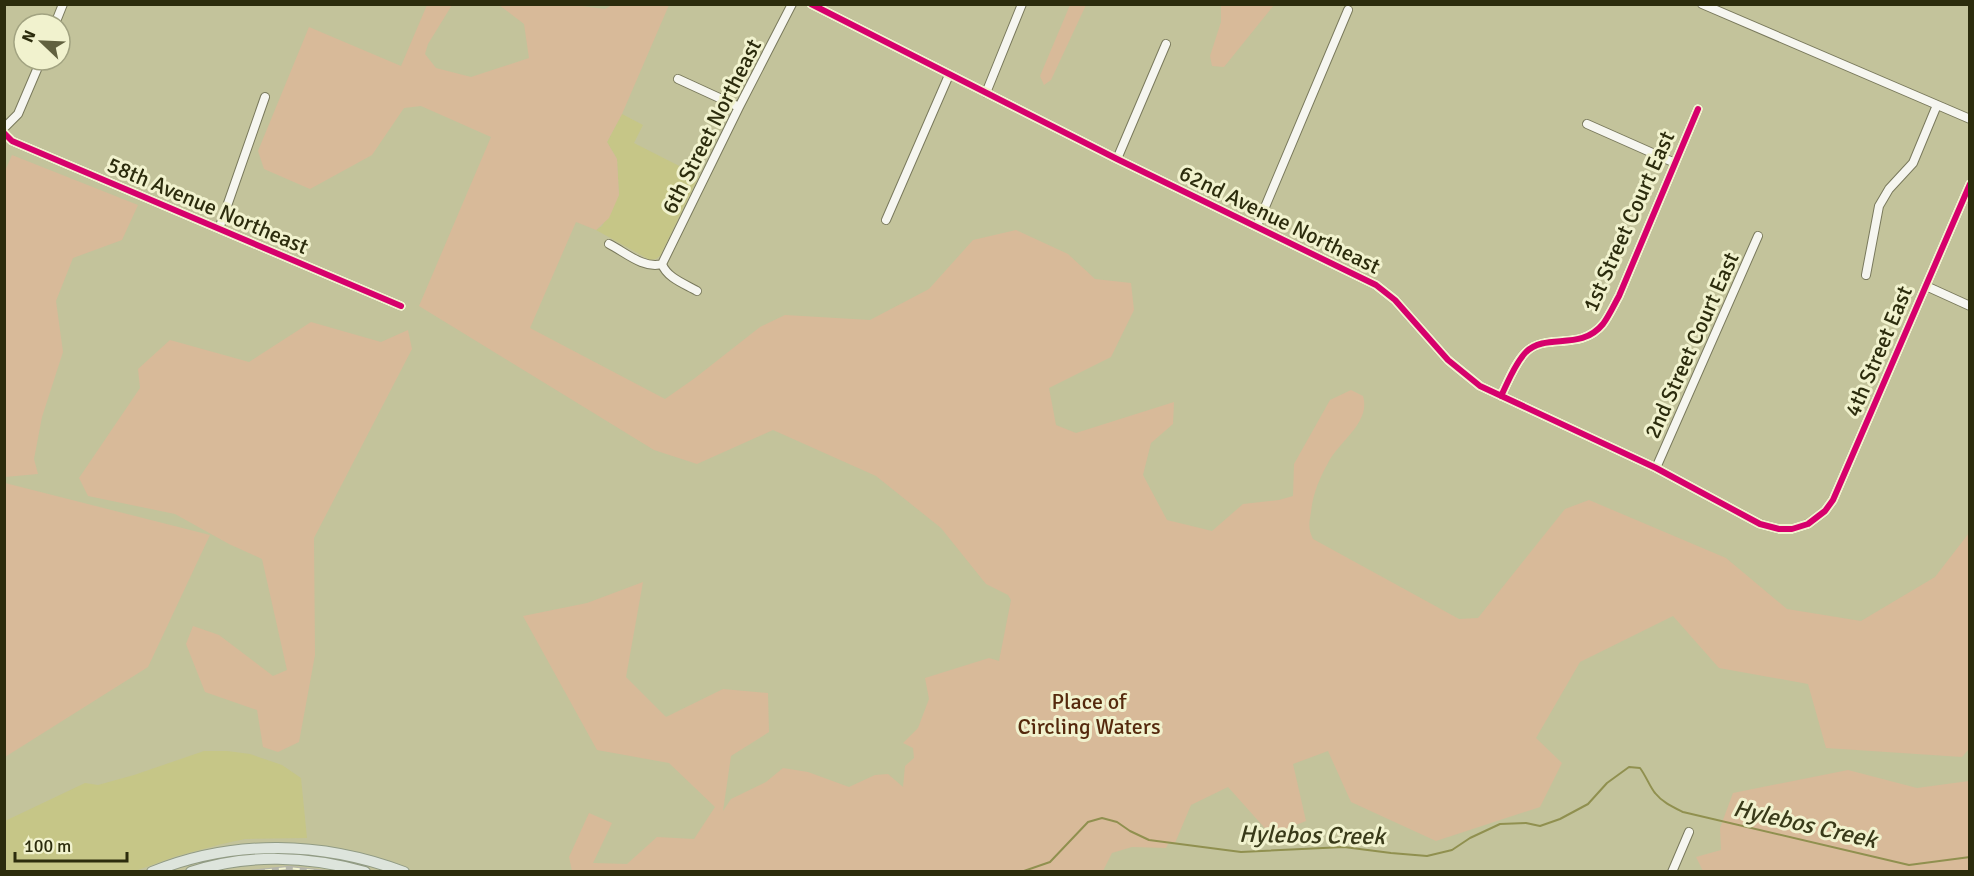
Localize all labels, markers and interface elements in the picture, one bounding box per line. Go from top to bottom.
north arrow [12,12,72,72]
text: N [18,27,40,46]
street label: 6th Street Northeast [656,34,767,218]
street label: 1st Street Court East [1577,127,1680,316]
street label: 58th Avenue Northeast [103,151,313,260]
street label: 62nd Avenue Northeast [1175,159,1385,280]
street label: 2nd Street Court East [1638,248,1745,443]
street label: 4th Street East [1839,282,1918,421]
park label: Place of Circling Waters [1017,688,1161,740]
water label: Hylebos Creek [1730,793,1881,855]
water label: Hylebos Creek [1239,819,1387,851]
scale bar [15,825,128,863]
text: 100 m [24,835,71,857]

